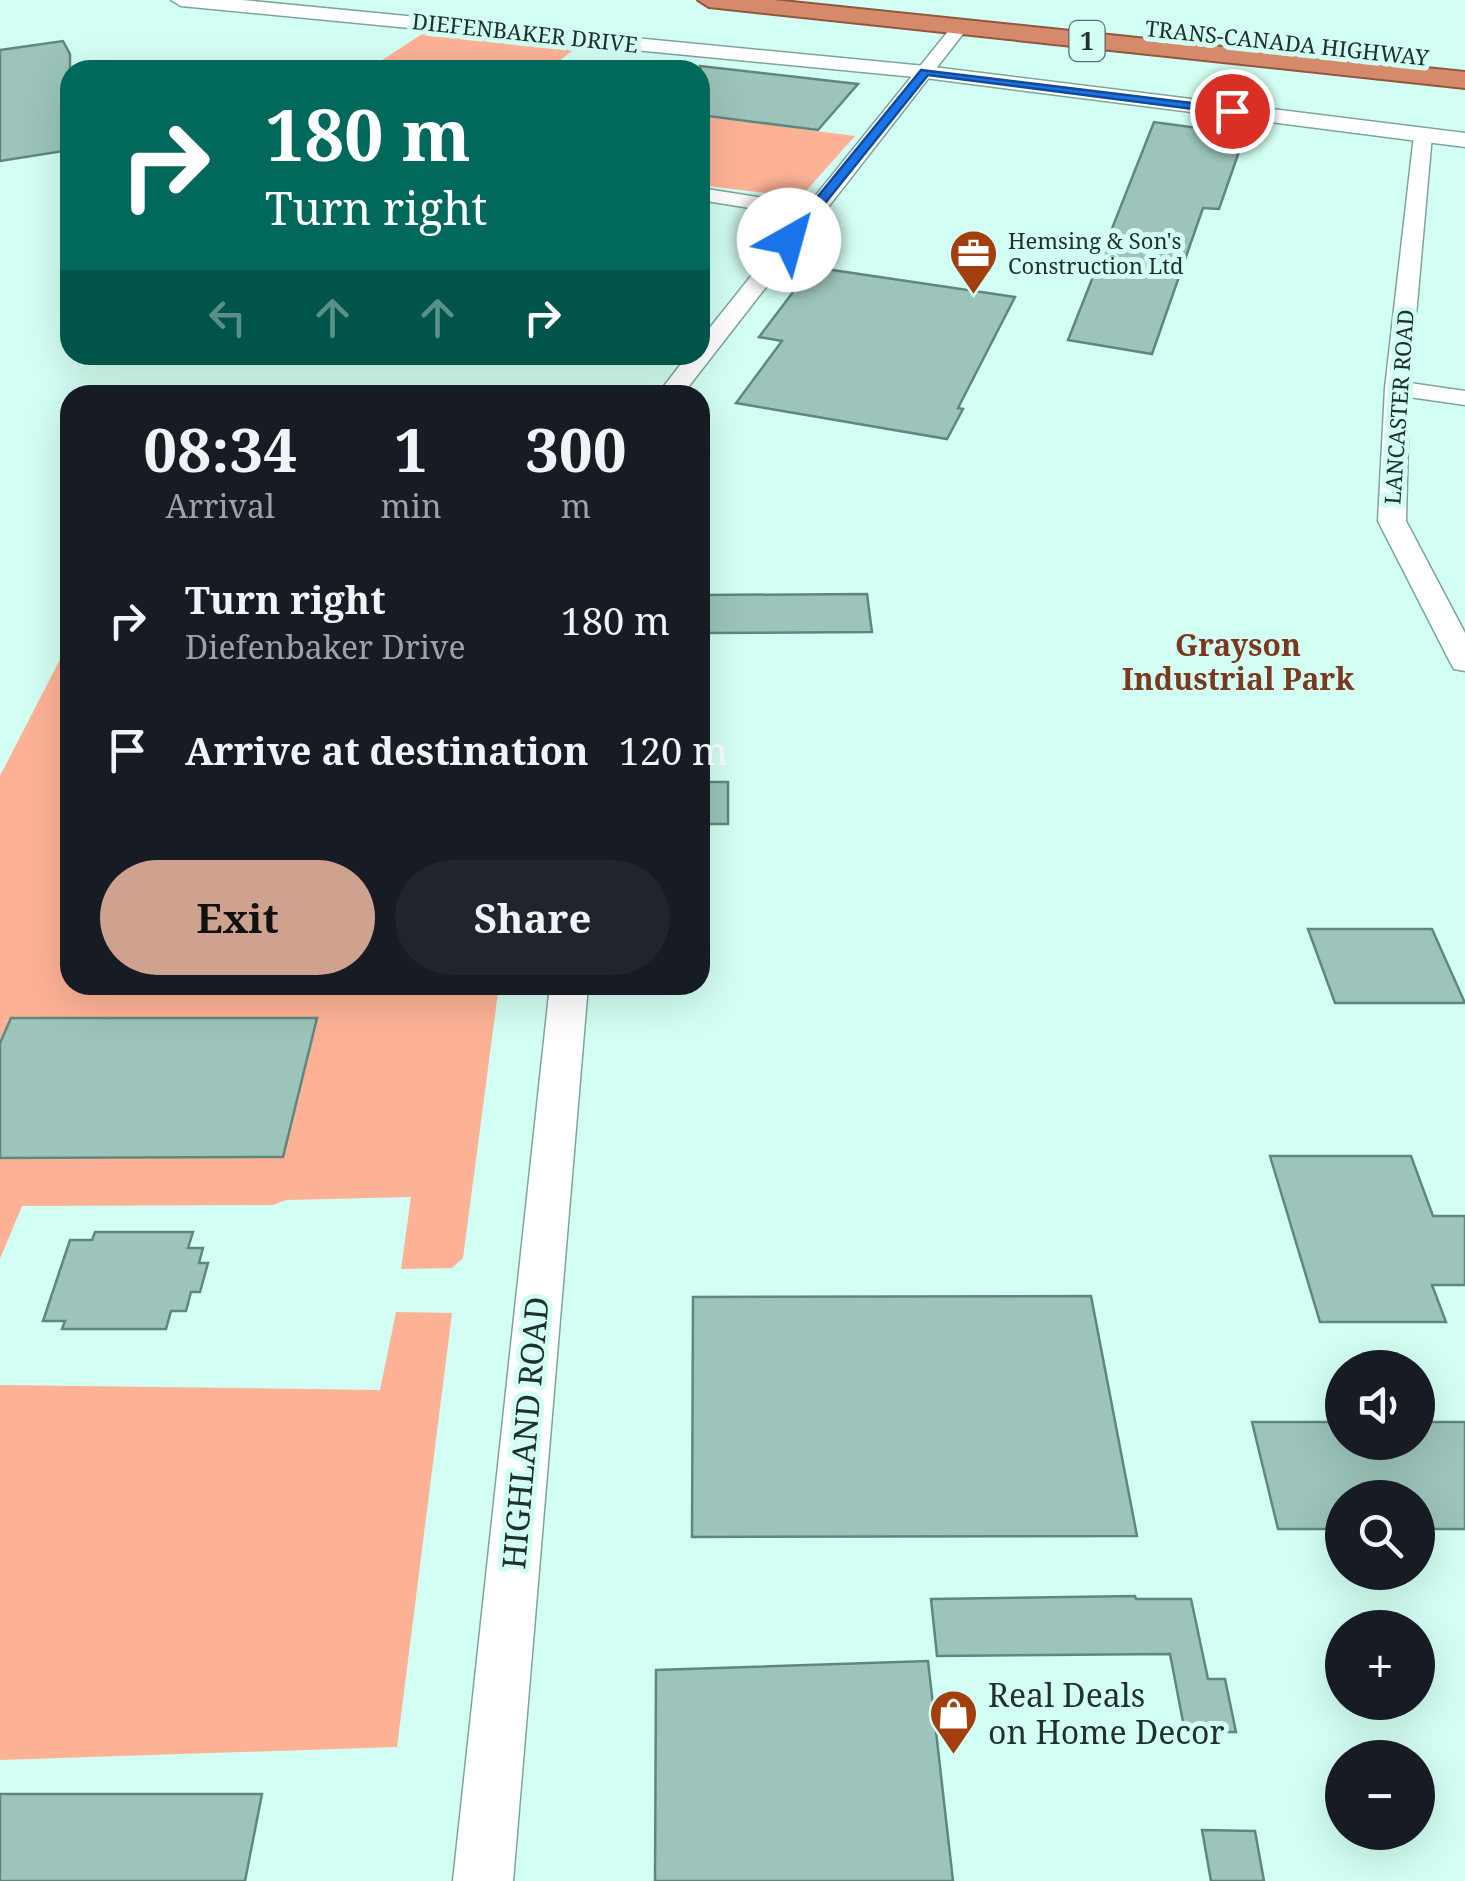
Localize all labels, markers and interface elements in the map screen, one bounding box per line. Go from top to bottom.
street label: DIEFENBAKER DRIVE [411,5,640,59]
street label: TRANS-CANADA HIGHWAY [1144,12,1431,72]
road number: 1 [1070,21,1104,61]
pin [1190,69,1275,154]
icon: arrive [1205,84,1260,139]
text: 180 m [265,86,471,182]
icon: right [100,100,230,230]
text: Turn right [265,177,487,238]
position arrow [737,188,841,292]
place label: Hemsing & Son's Construction Ltd [1008,225,1184,280]
office icon: Hemsing & Son's Construction Ltd [947,228,999,296]
icon: left [200,290,255,345]
icon: ahead [305,290,360,345]
icon: ahead [410,290,465,345]
icon: right [515,290,570,345]
street label: LANCASTER ROAD [1376,308,1420,505]
text: 08:34 [143,408,297,490]
text: 1 [394,408,428,490]
text: 300 [525,408,627,490]
text: Arrival [166,484,275,527]
text: min [381,484,442,527]
text: m [561,484,591,527]
text: Turn right [185,573,386,625]
icon: right [100,593,155,648]
text: 180 m [560,594,670,646]
district label: Grayson Industrial Park [1122,624,1355,699]
text: Diefenbaker Drive [185,625,466,668]
icon: arrive [100,723,155,778]
text: Arrive at destination [185,724,589,776]
text: 120 m [619,724,728,776]
button: Exit [100,860,375,975]
button: Share [395,860,670,975]
street label: HIGHLAND ROAD [491,1295,558,1571]
map controls [1325,1350,1435,1850]
button: sound [1325,1350,1435,1460]
button: search [1325,1480,1435,1590]
button: + [1325,1610,1435,1720]
place label: Real Deals on Home Decor [988,1673,1225,1753]
shop icon: Real Deals on Home Decor [927,1688,979,1756]
button: − [1325,1740,1435,1850]

